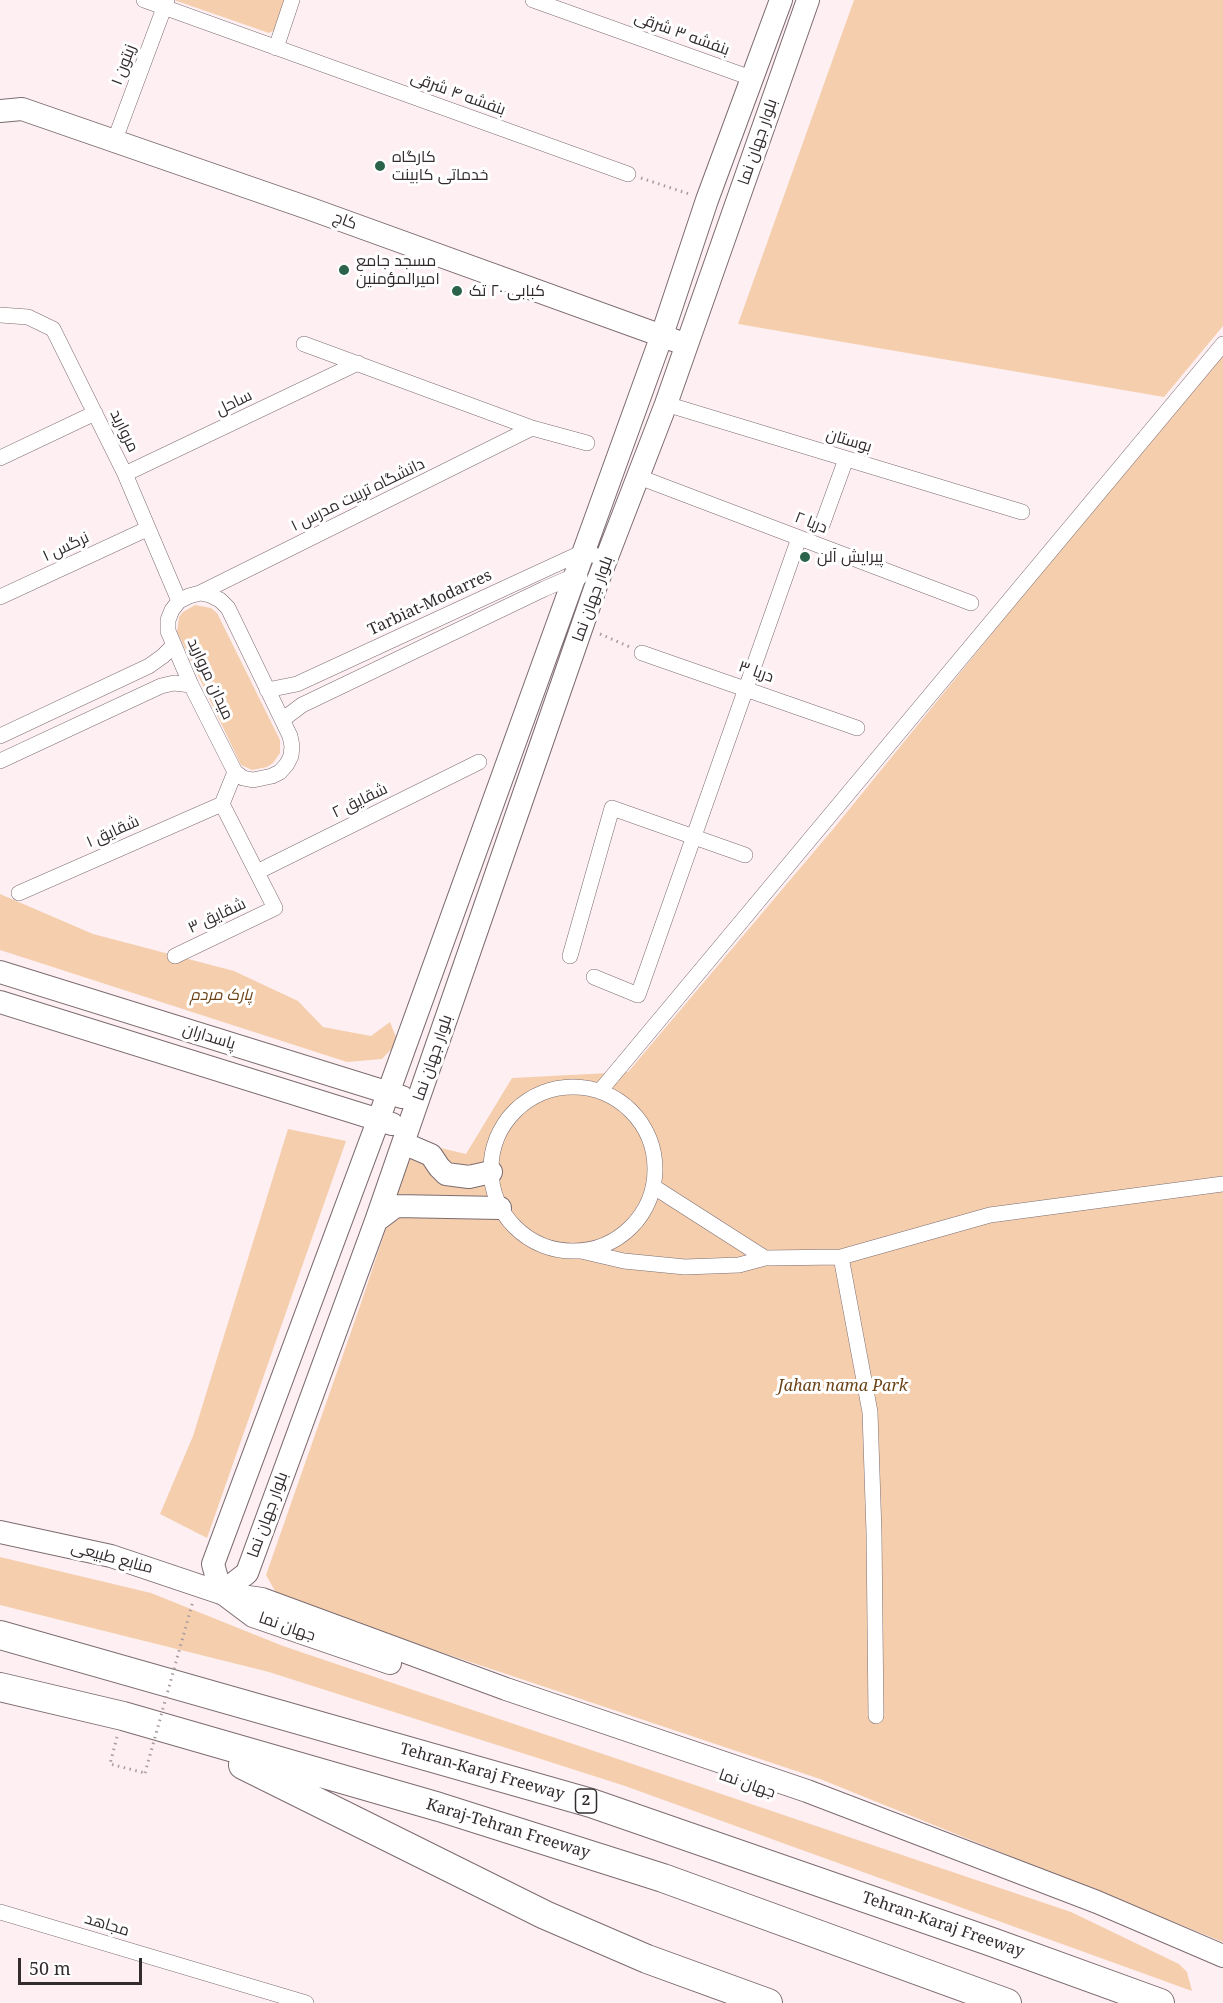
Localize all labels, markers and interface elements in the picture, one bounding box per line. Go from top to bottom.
street label: بنفشه ۳ شرقی [632,8,732,60]
street label: زیتون ۱ [107,42,141,88]
street label: بنفشه ۴ شرقی [408,68,508,120]
street label: بلوار جهان نما [734,96,782,188]
place label: کارگاه خدماتی کابینت [392,147,488,185]
marker: کارگاه خدماتی کابینت [373,159,387,173]
street label: کاج [330,208,360,234]
place label: مسجد جامع امیرالمؤمنین [356,251,440,289]
marker: مسجد جامع امیرالمؤمنین [337,263,351,277]
place label: کبابی ۲۰ تک [469,281,545,301]
marker: کبابی ۲۰ تک [450,284,464,298]
street label: ساحل [213,386,255,420]
street label: مروارید [105,407,143,455]
street label: بوستان [824,425,874,457]
street label: ۱ دانشگاه تربیت مدرس [288,454,428,536]
street label: دریا ۲ [792,508,830,538]
street label: نرگس ۱ [40,528,92,566]
place label: پیرایش آلن [817,547,883,567]
marker: پیرایش آلن [798,550,812,564]
street label: بلوار جهان نما [569,553,617,645]
street label: Tarbiat-Modarres [365,566,495,640]
street label: میدان مروارید [183,635,237,723]
street label: دریا ۳ [736,657,776,687]
street label: شقایق ۲ [329,779,391,823]
street label: شقایق ۱ [84,812,142,852]
street label: شقایق ۳ [185,894,249,938]
park label: پارک مردم [190,985,252,1005]
street label: بلوار جهان نما [409,1012,457,1104]
street label: پاسداران [180,1020,238,1054]
park label: Jahan nama Park [778,1376,908,1396]
street label: بلوار جهان نما [244,1469,292,1561]
street label: منابع طبیعی [69,1538,155,1578]
street label: جهان نما [256,1608,318,1646]
street label: Tehran-Karaj Freeway [398,1739,566,1805]
street label: جهان نما [716,1765,778,1803]
road number: 2 [576,1789,596,1813]
street label: Karaj-Tehran Freeway [424,1795,592,1863]
street label: Tehran-Karaj Freeway [859,1888,1027,1962]
street label: مجاهد [82,1909,132,1941]
scale bar [21,1946,146,1984]
text: 50 m [29,1956,71,1980]

